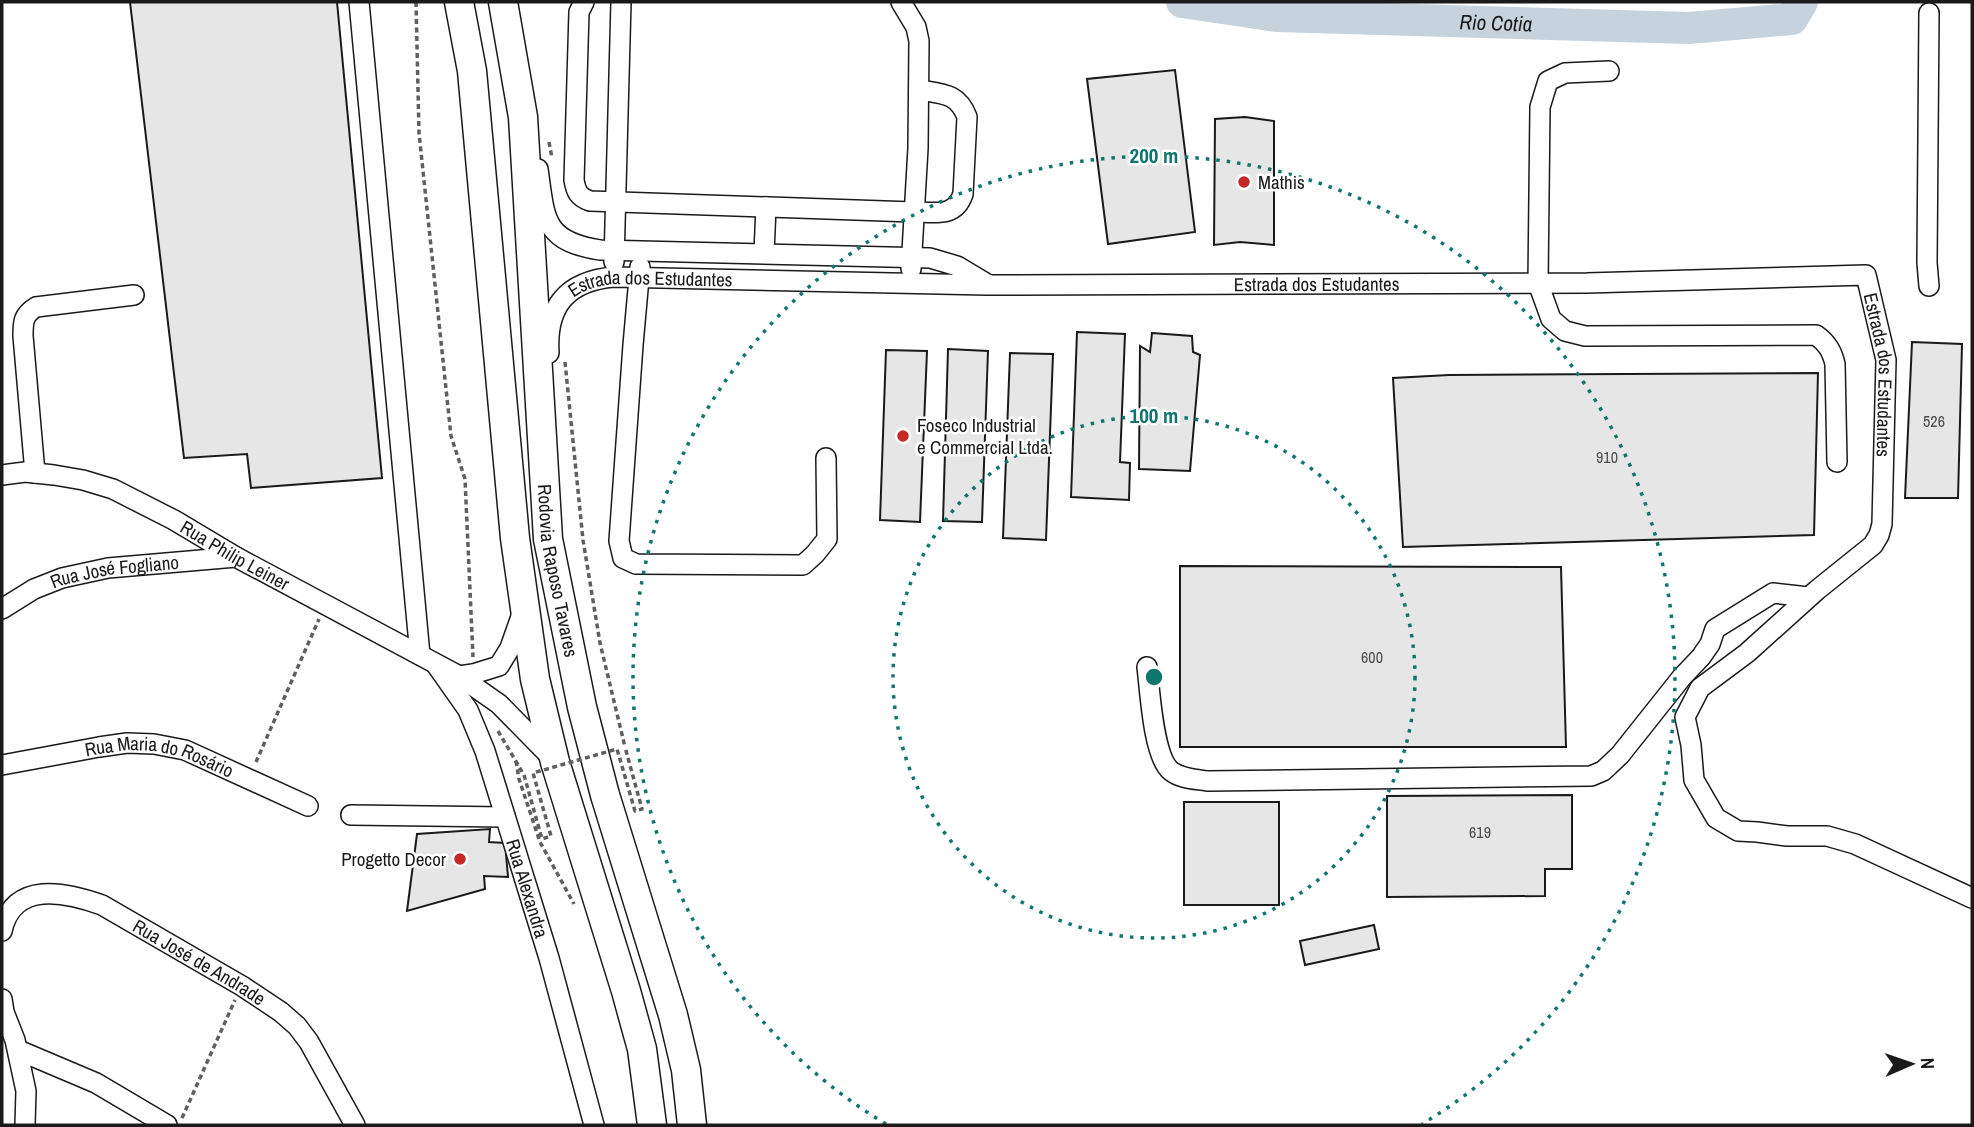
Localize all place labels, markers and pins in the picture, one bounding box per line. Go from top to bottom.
place label: Mathis [1258,169,1305,195]
marker: Mathis [1236,174,1252,190]
place label: Foseco Industrial e Commercial Ltda. [917,412,1053,460]
marker: Foseco Industrial e Commercial Ltda. [895,428,911,444]
centre of rings [1142,665,1166,689]
place label: Progetto Decor [341,846,447,872]
marker: Progetto Decor [452,851,468,867]

